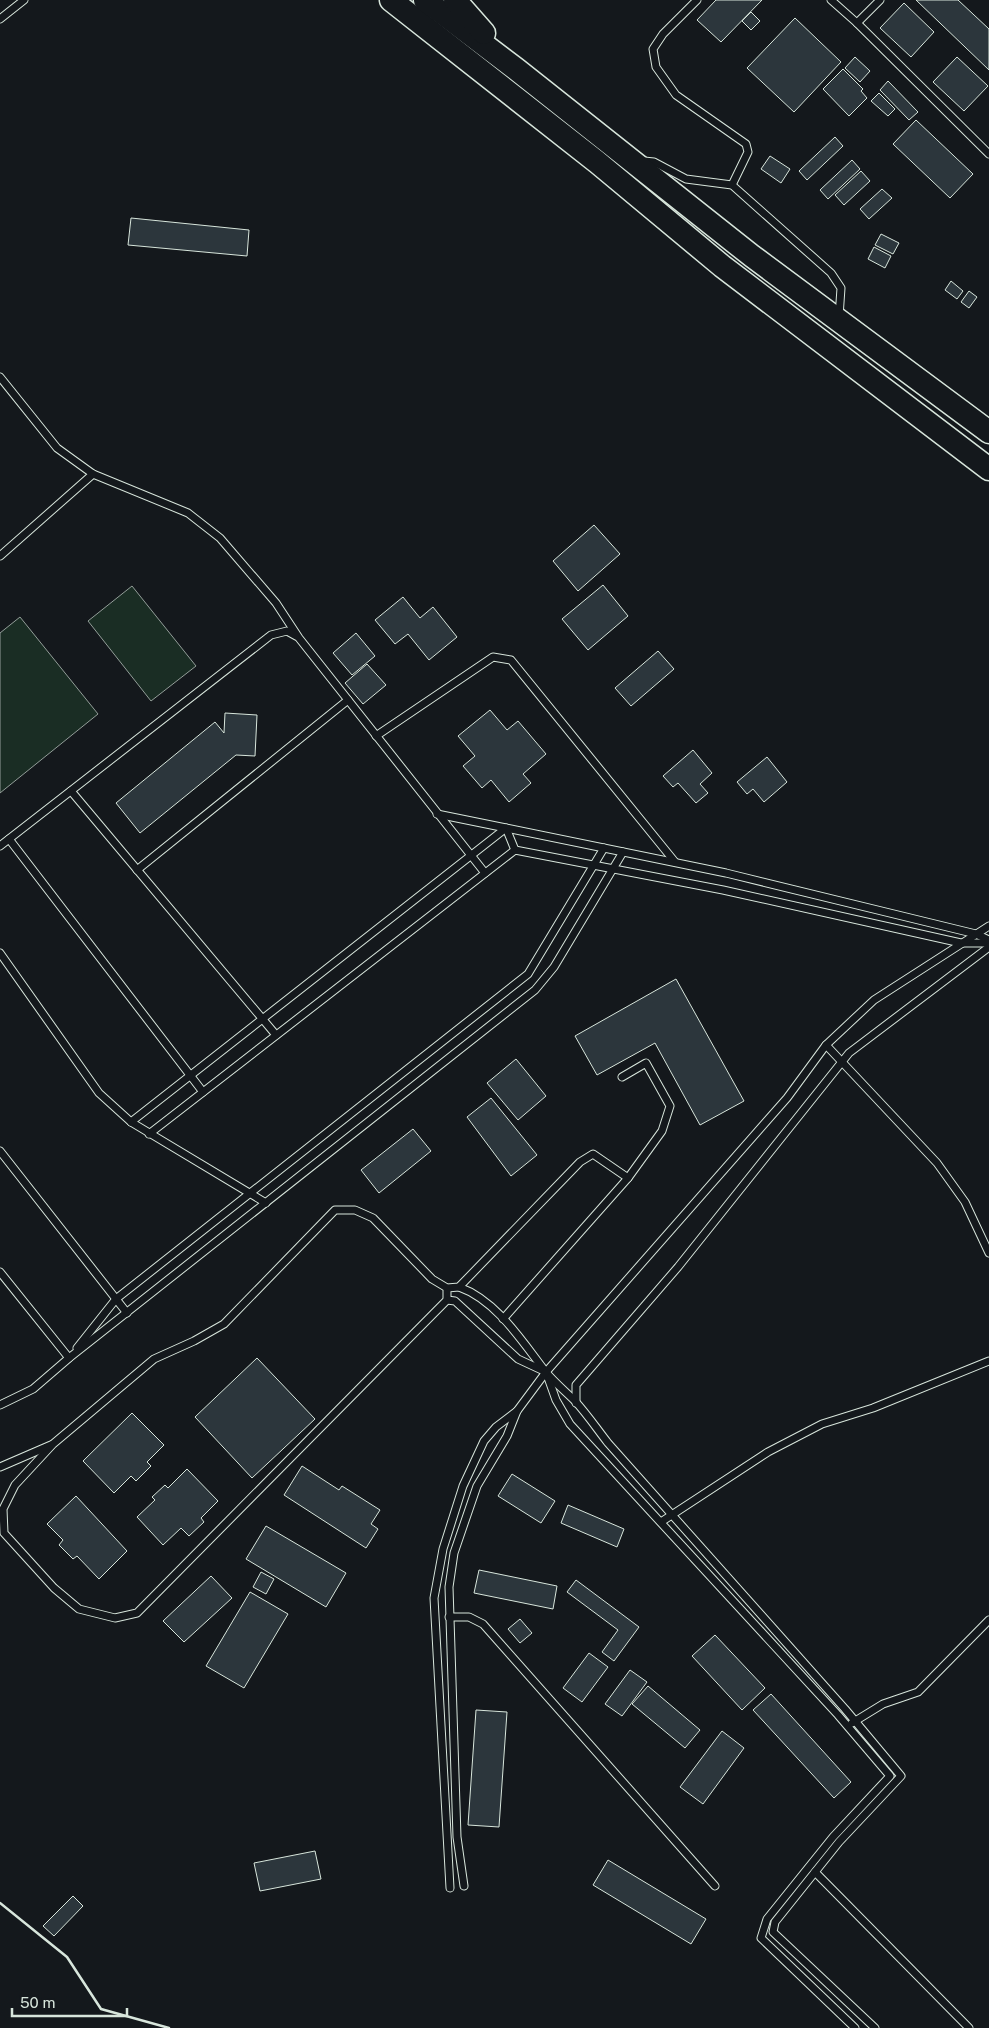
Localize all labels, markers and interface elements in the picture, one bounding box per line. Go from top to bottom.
scale bar [12,1986,128,2018]
text: 50 m [20,1994,55,2011]

